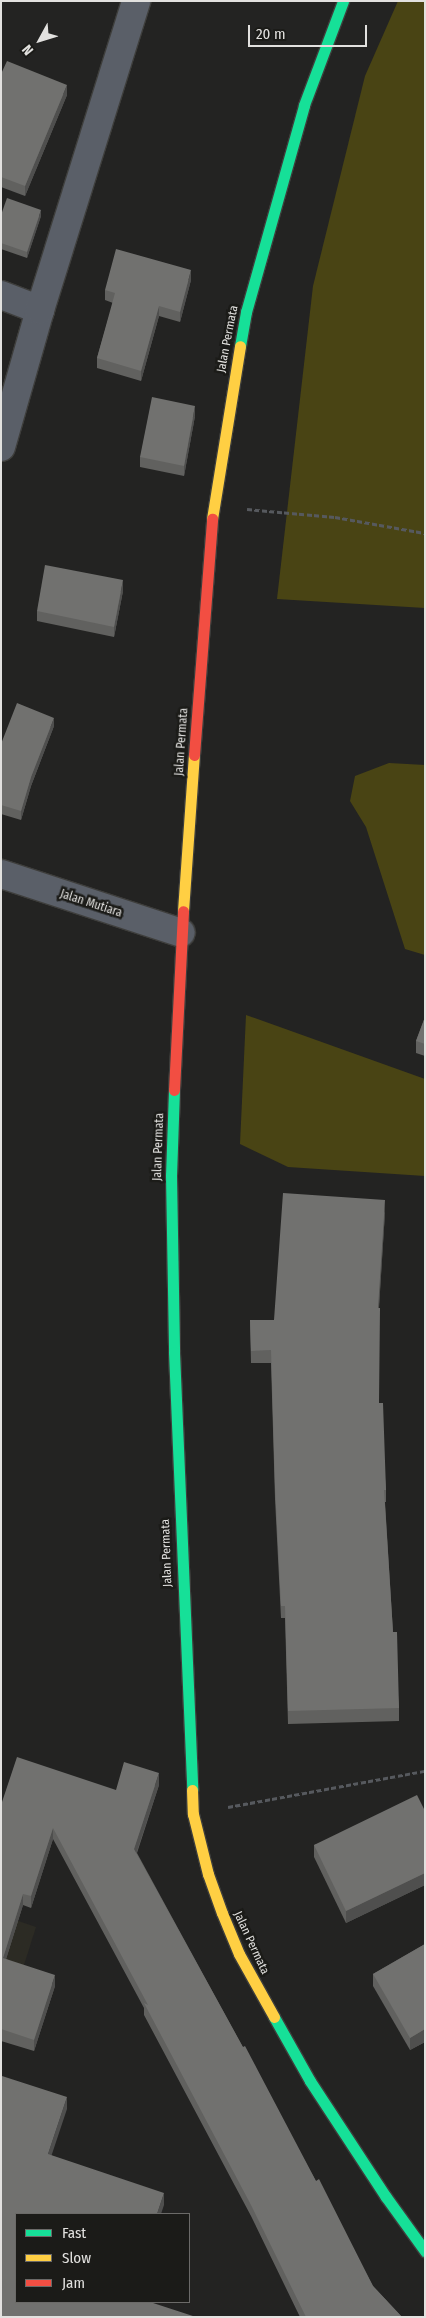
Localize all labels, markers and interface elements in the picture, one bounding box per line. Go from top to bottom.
north arrow [15,15,65,65]
scale bar [251,15,370,47]
text: 20 m [256,25,286,43]
text: N [19,41,37,58]
street label: Jalan Permata [214,304,242,374]
street label: Jalan Permata [172,708,192,776]
street label: Jalan Mutiara [58,887,124,921]
street label: Jalan Permata [151,1113,167,1181]
street label: Jalan Permata [159,1519,175,1587]
street label: Jalan Permata [230,1909,272,1977]
legend [15,2213,190,2303]
text: Fast [62,2224,86,2242]
text: Slow [62,2249,91,2267]
text: Jam [62,2274,85,2292]

